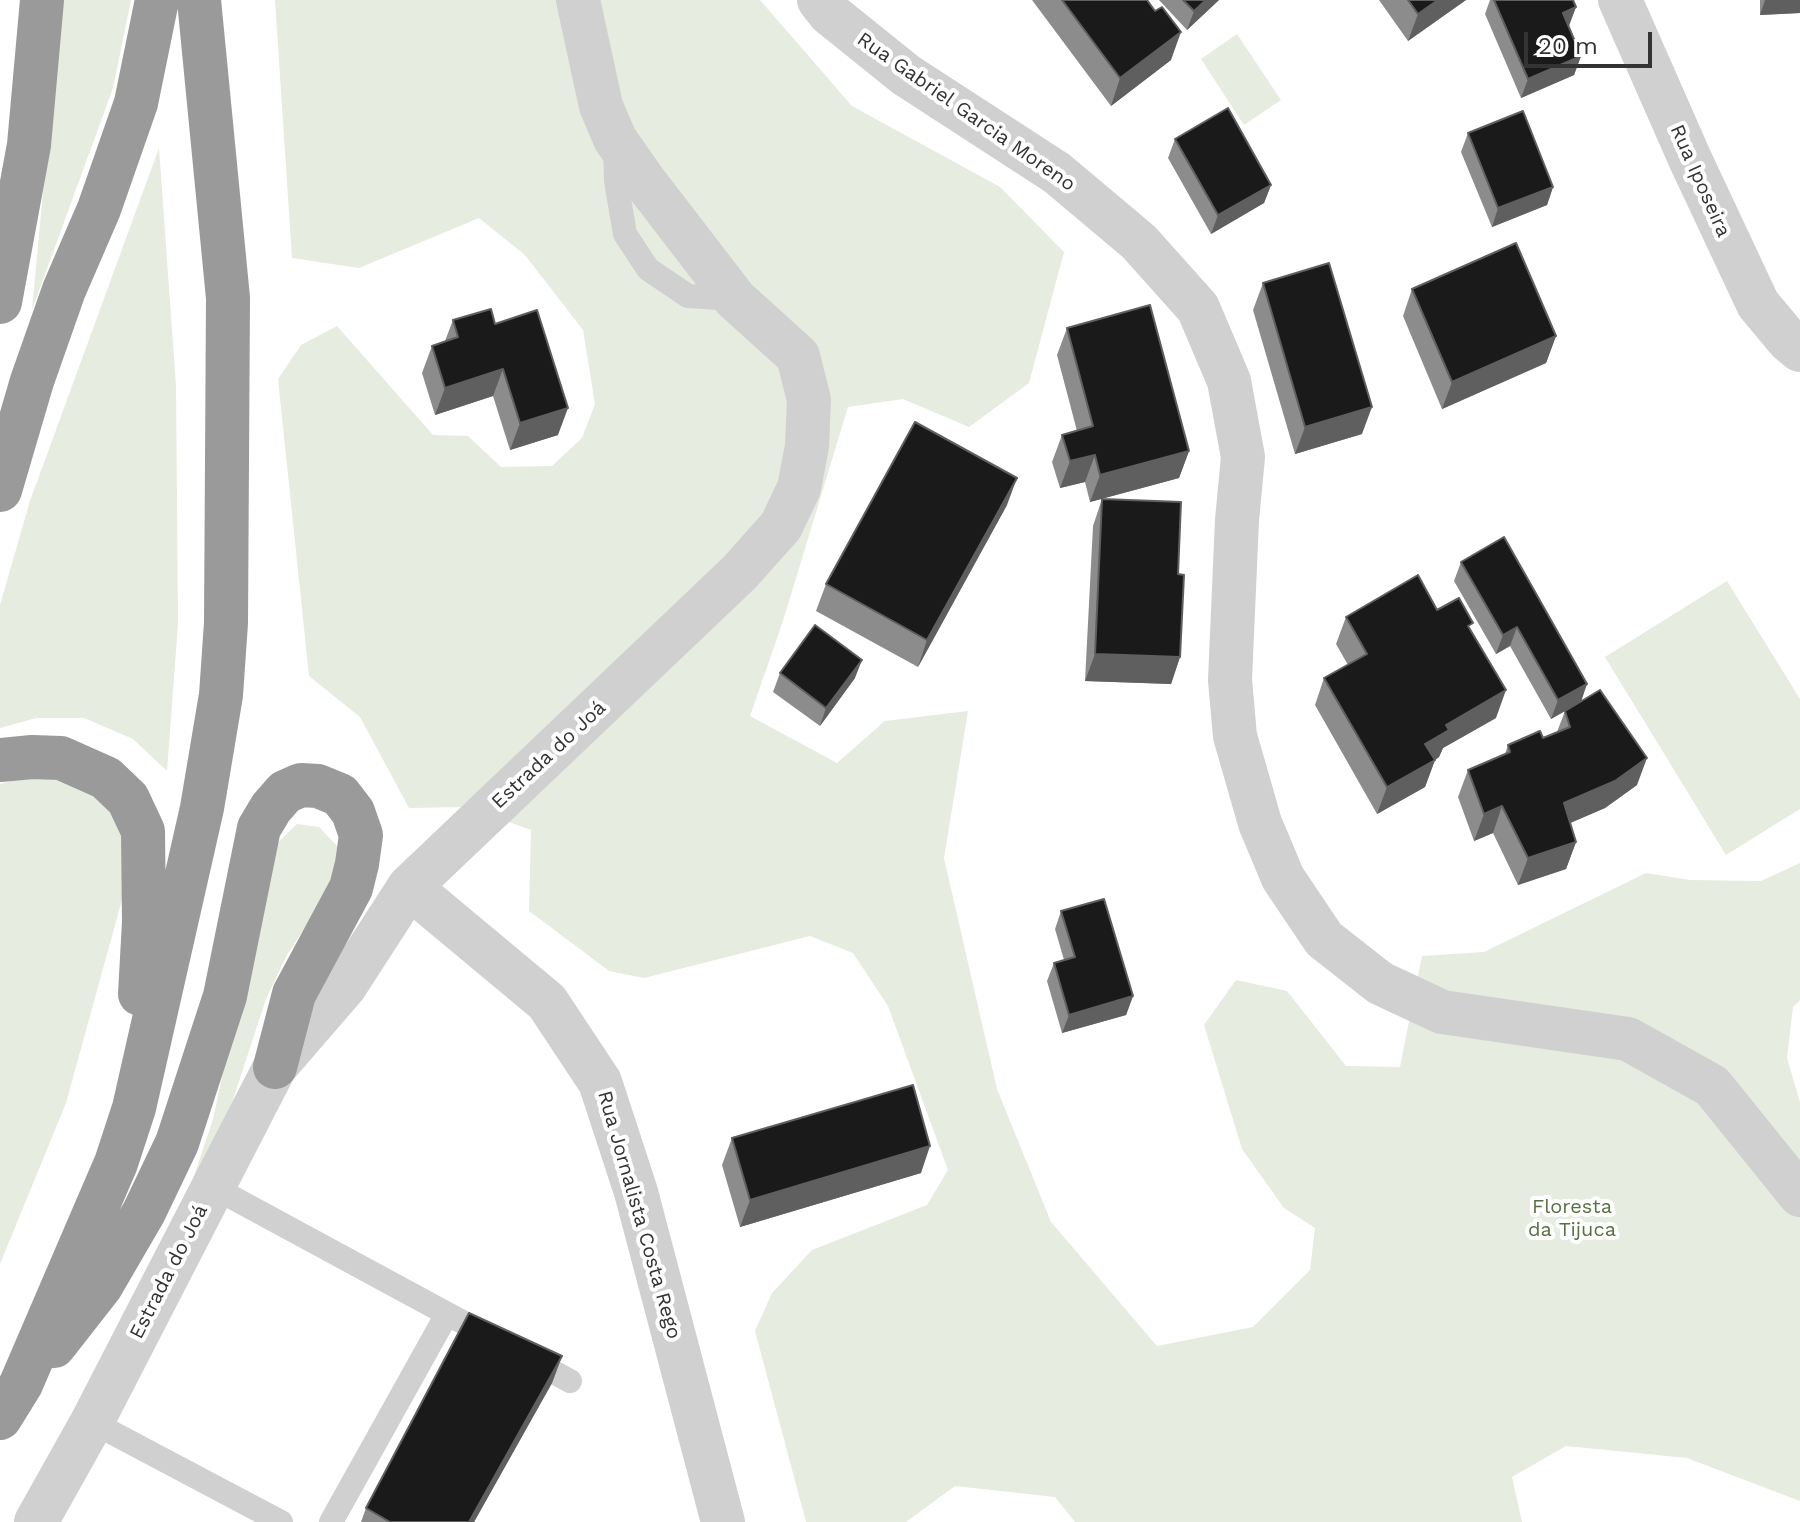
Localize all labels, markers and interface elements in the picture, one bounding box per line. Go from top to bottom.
scale bar [1528,16,1656,66]
street label: Rua Gabriel Garcia Moreno [852,27,1080,197]
text: 20 m [1538,32,1598,60]
street label: Rua Iposeira [1665,121,1735,241]
street label: Estrada do Joá [487,696,611,814]
street label: Rua Jornalista Costa Rego [592,1088,686,1342]
park label: Floresta da Tijuca [1528,1195,1616,1242]
street label: Estrada do Joá [125,1201,213,1343]

